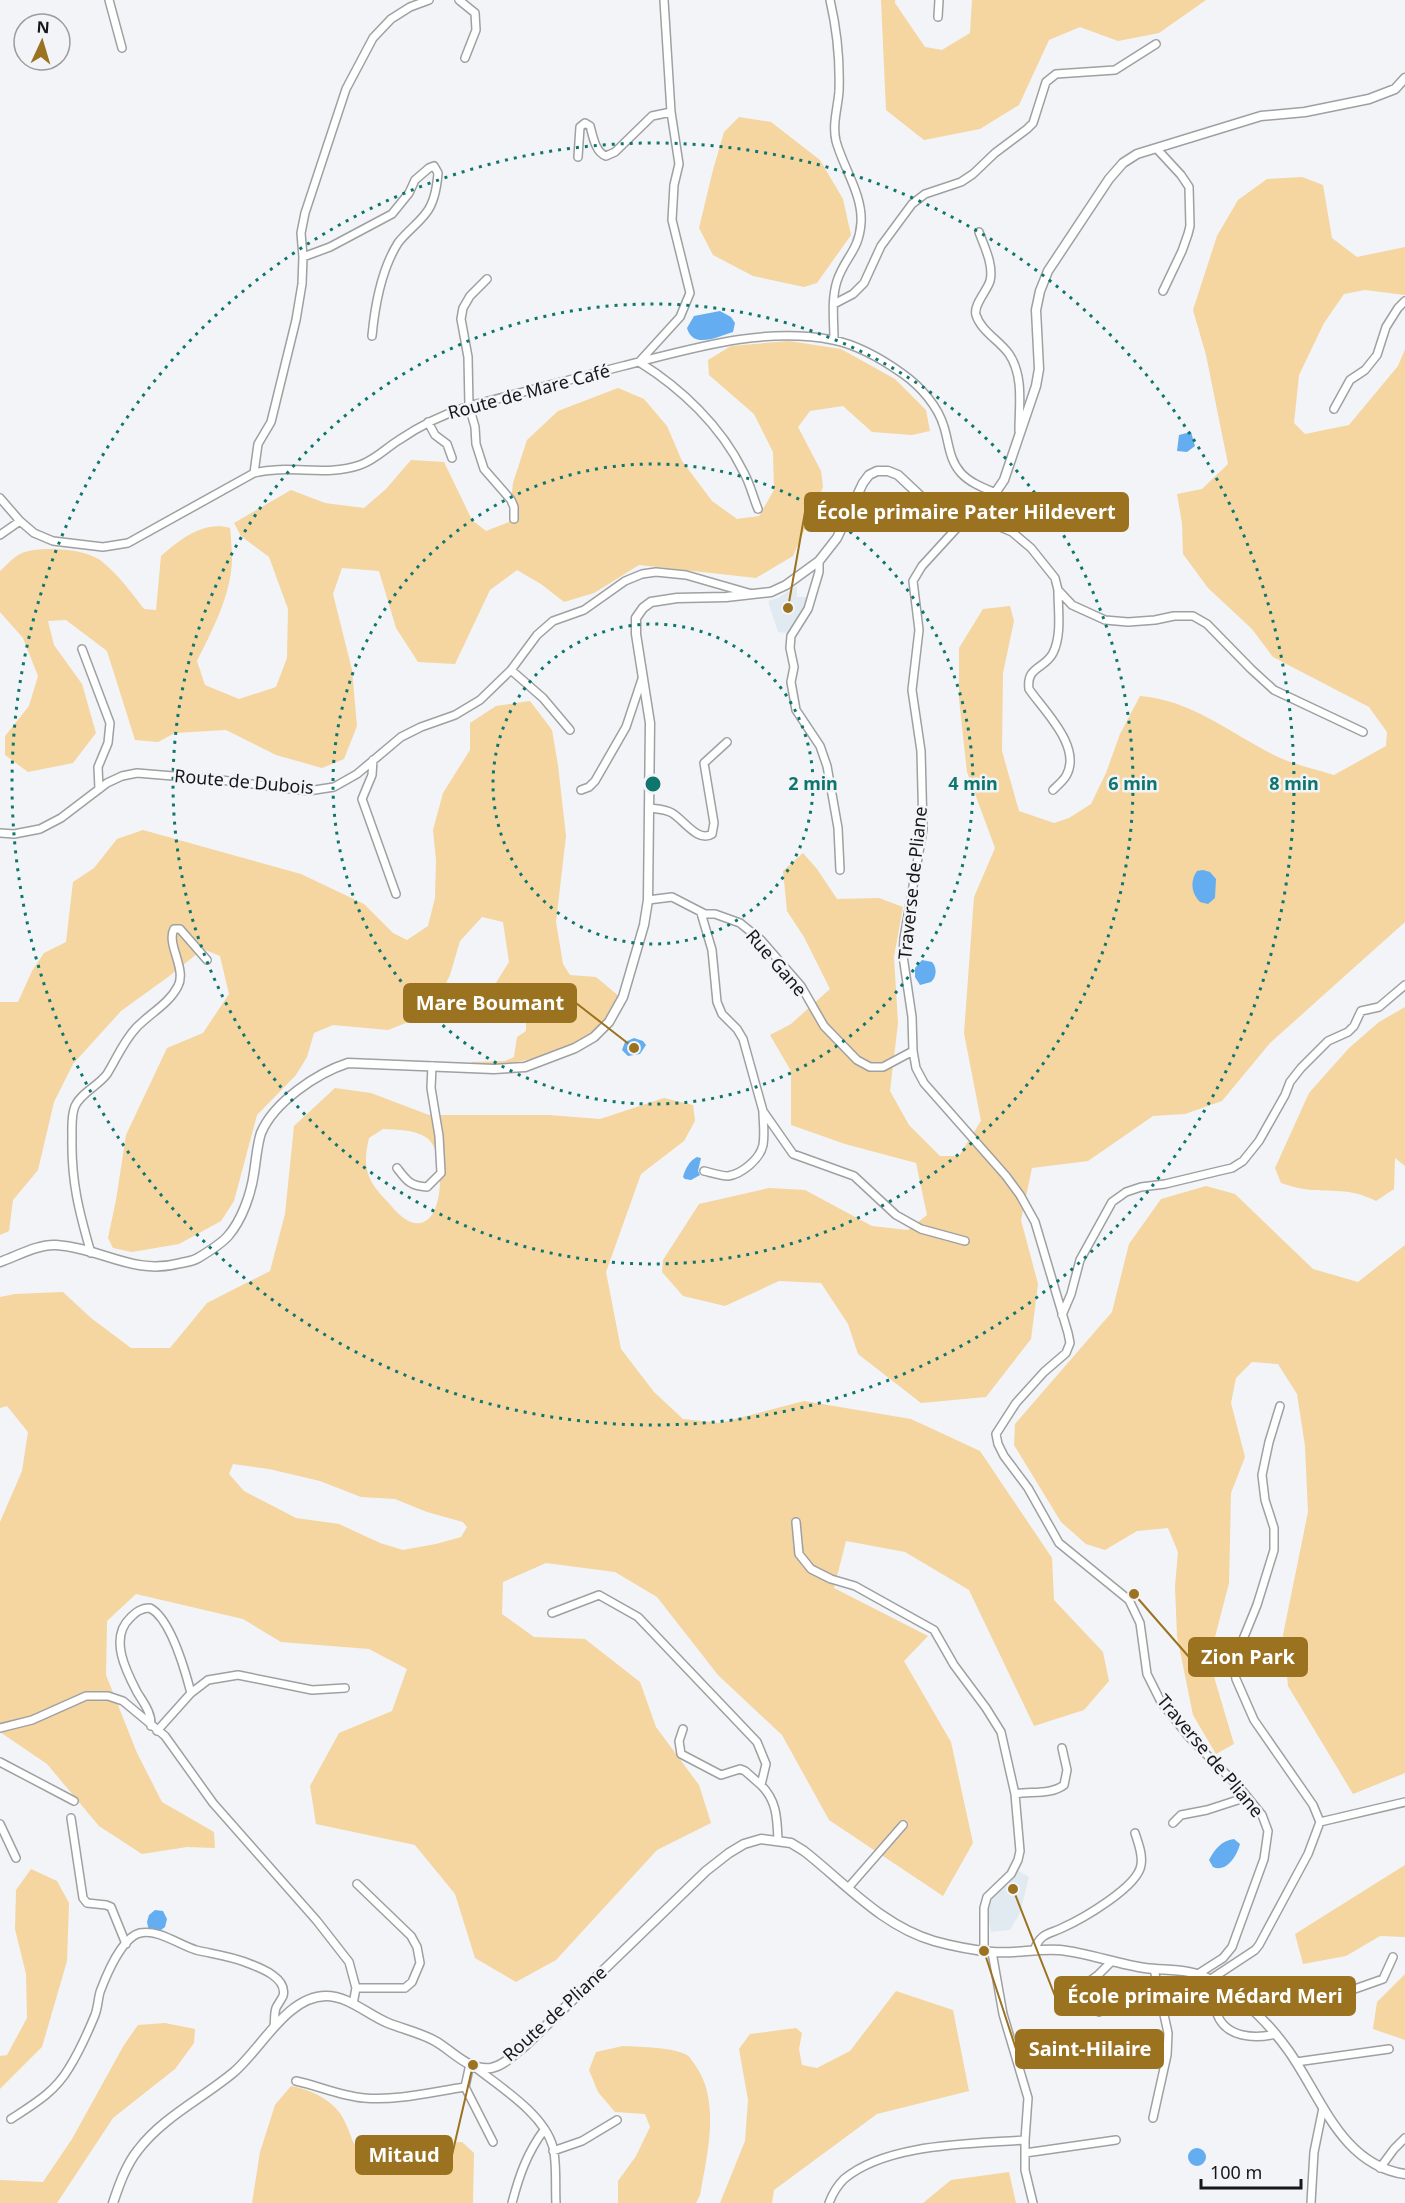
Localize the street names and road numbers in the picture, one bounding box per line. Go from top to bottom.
street label: Route de Mare Café [445,358,612,424]
street label: Route de Dubois [173,763,315,799]
street label: Traverse de Pliane [892,805,932,961]
street label: Rue Gane [741,924,813,1001]
street label: Traverse de Pliane [1152,1689,1269,1822]
street label: Route de Pliane [497,1960,611,2066]

